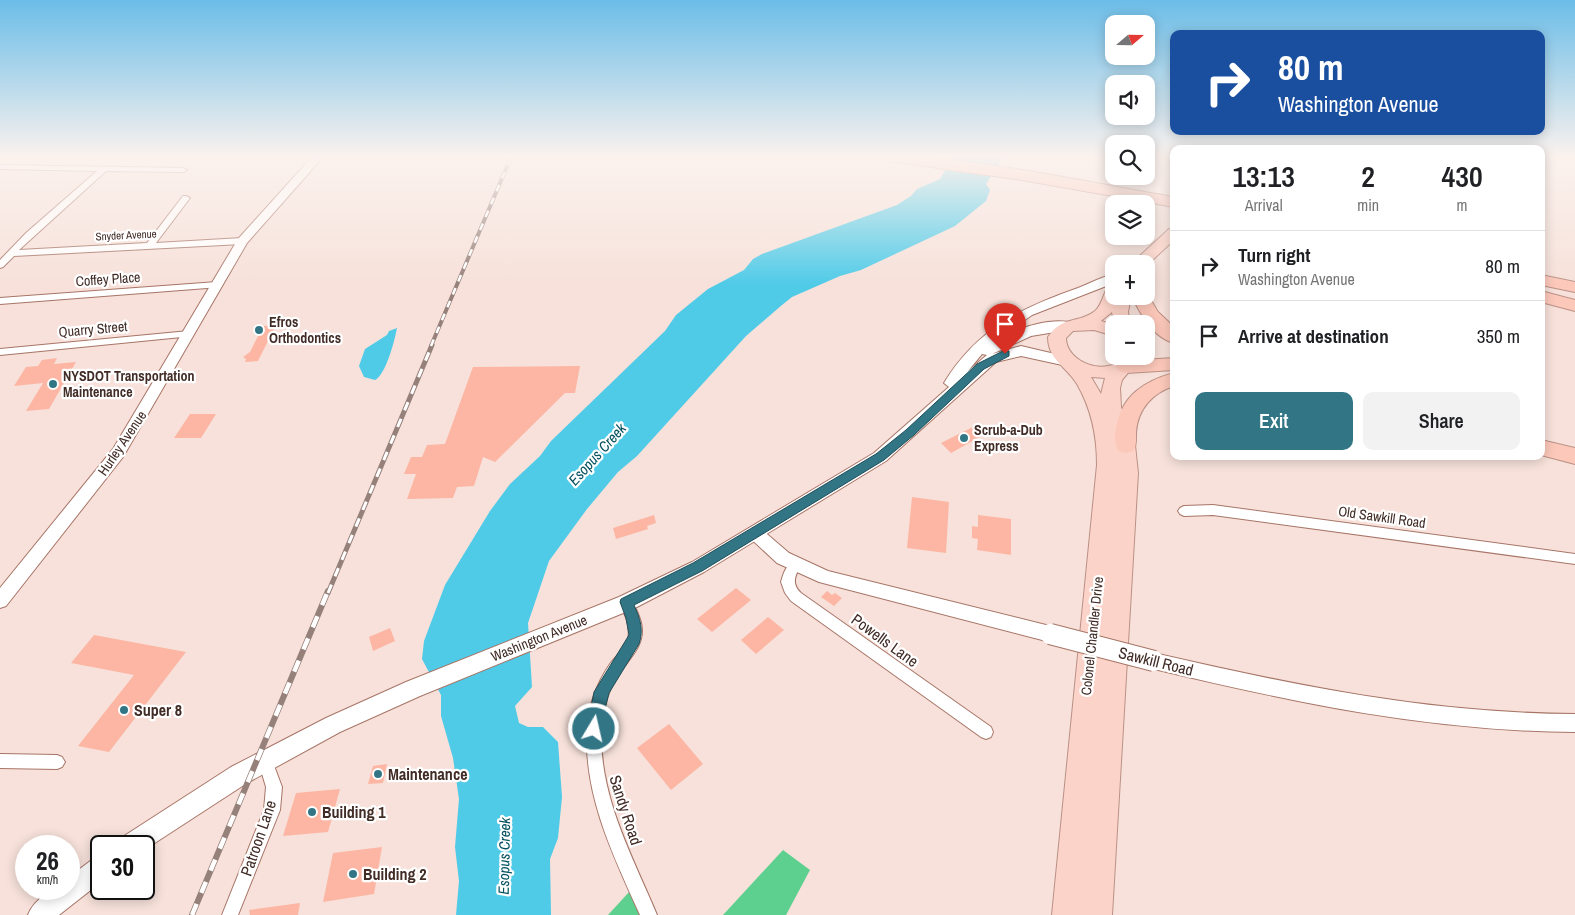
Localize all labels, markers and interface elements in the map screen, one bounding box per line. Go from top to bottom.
north arrow [1105,15,1155,65]
map controls [1105,15,1155,365]
text: 80 m [1278,44,1343,91]
icon: right [1195,50,1260,115]
button: sound [1105,75,1155,125]
text: Washington Avenue [1278,89,1439,119]
button: search [1105,135,1155,185]
text: 13:13 [1232,156,1295,196]
text: 2 [1361,156,1375,196]
text: 430 [1442,156,1483,196]
text: Arrival [1245,194,1283,216]
text: min [1357,194,1379,216]
text: m [1457,194,1468,216]
button: layers [1105,195,1155,245]
street label: Snyder Avenue [95,226,157,244]
text: Turn right [1238,242,1310,268]
icon: right [1195,252,1223,280]
text: 80 m [1485,253,1520,279]
button: + [1105,255,1155,305]
street label: Coffey Place [75,268,141,290]
text: Washington Avenue [1238,268,1355,290]
pin [984,303,1026,354]
icon: arrive [991,310,1019,338]
place label: Efros Orthodontics [269,313,341,347]
button: − [1105,315,1155,365]
street label: Quarry Street [58,317,128,341]
icon: arrive [1195,322,1223,350]
text: Arrive at destination [1238,323,1389,349]
text: 350 m [1477,323,1520,349]
marker: Efros Orthodontics [253,324,265,336]
place label: NYSDOT Transportation Maintenance [63,367,194,401]
marker: NYSDOT Transportation Maintenance [47,378,59,390]
button: Exit [1195,392,1353,450]
button: Share [1363,392,1520,450]
street label: Hurley Avenue [94,407,150,479]
water label: Esopus Creek [563,418,631,490]
place label: Scrub-a-Dub Express [974,421,1043,455]
marker: Scrub-a-Dub Express [958,432,970,444]
street label: Old Sawkill Road [1337,502,1427,532]
street label: Colonel Chandler Drive [1077,576,1107,696]
street label: Powells Lane [847,608,923,672]
street label: Washington Avenue [488,611,590,665]
street label: Sawkill Road [1116,641,1196,681]
place label: Super 8 [134,699,182,721]
position arrow [567,702,619,754]
marker: Super 8 [118,704,130,716]
place label: Maintenance [388,763,467,785]
marker: Maintenance [372,768,384,780]
street label: Sandy Road [604,772,648,848]
street label: Patroon Lane [235,797,281,879]
place label: Building 1 [322,801,386,823]
marker: Building 1 [306,806,318,818]
water label: Esopus Creek [493,816,515,895]
speed limit sign: 30 [90,835,155,900]
text: 26 [36,844,59,878]
place label: Building 2 [363,863,426,885]
marker: Building 2 [347,868,359,880]
text: km/h [37,872,58,888]

